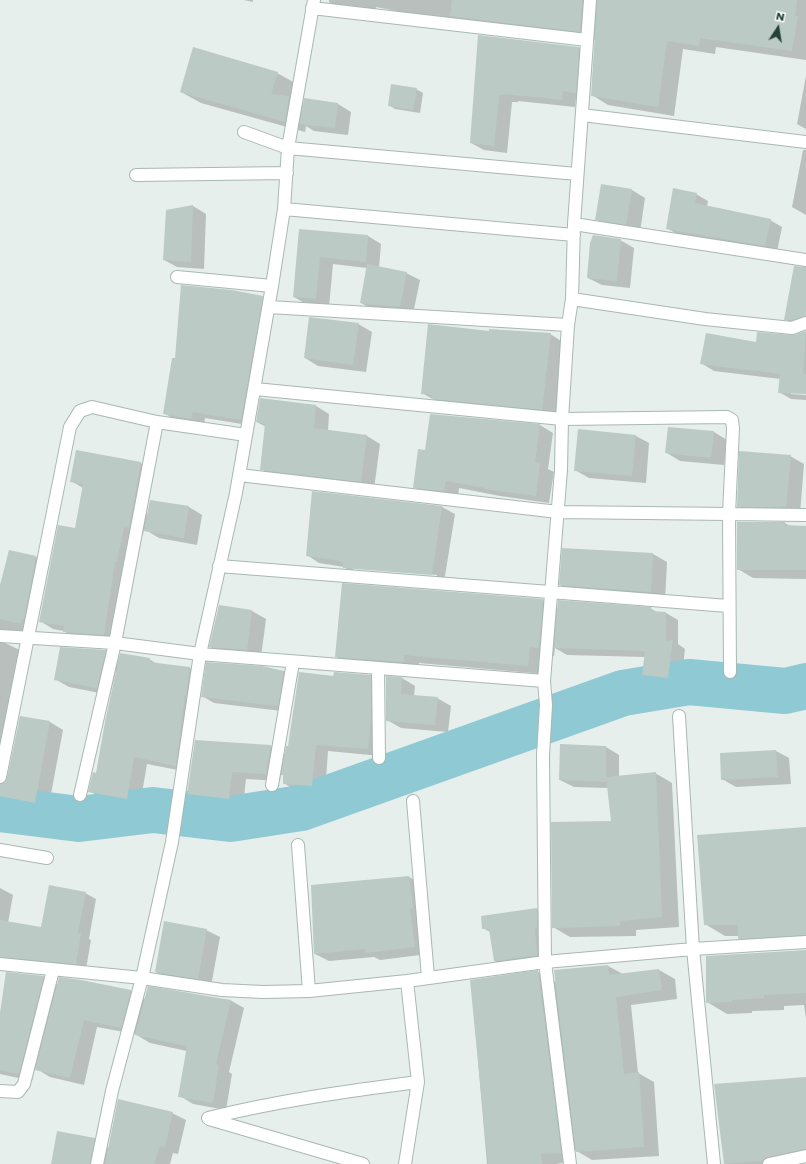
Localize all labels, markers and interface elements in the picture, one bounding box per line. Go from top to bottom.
north arrow [758,8,798,48]
text: N [775,8,786,25]

